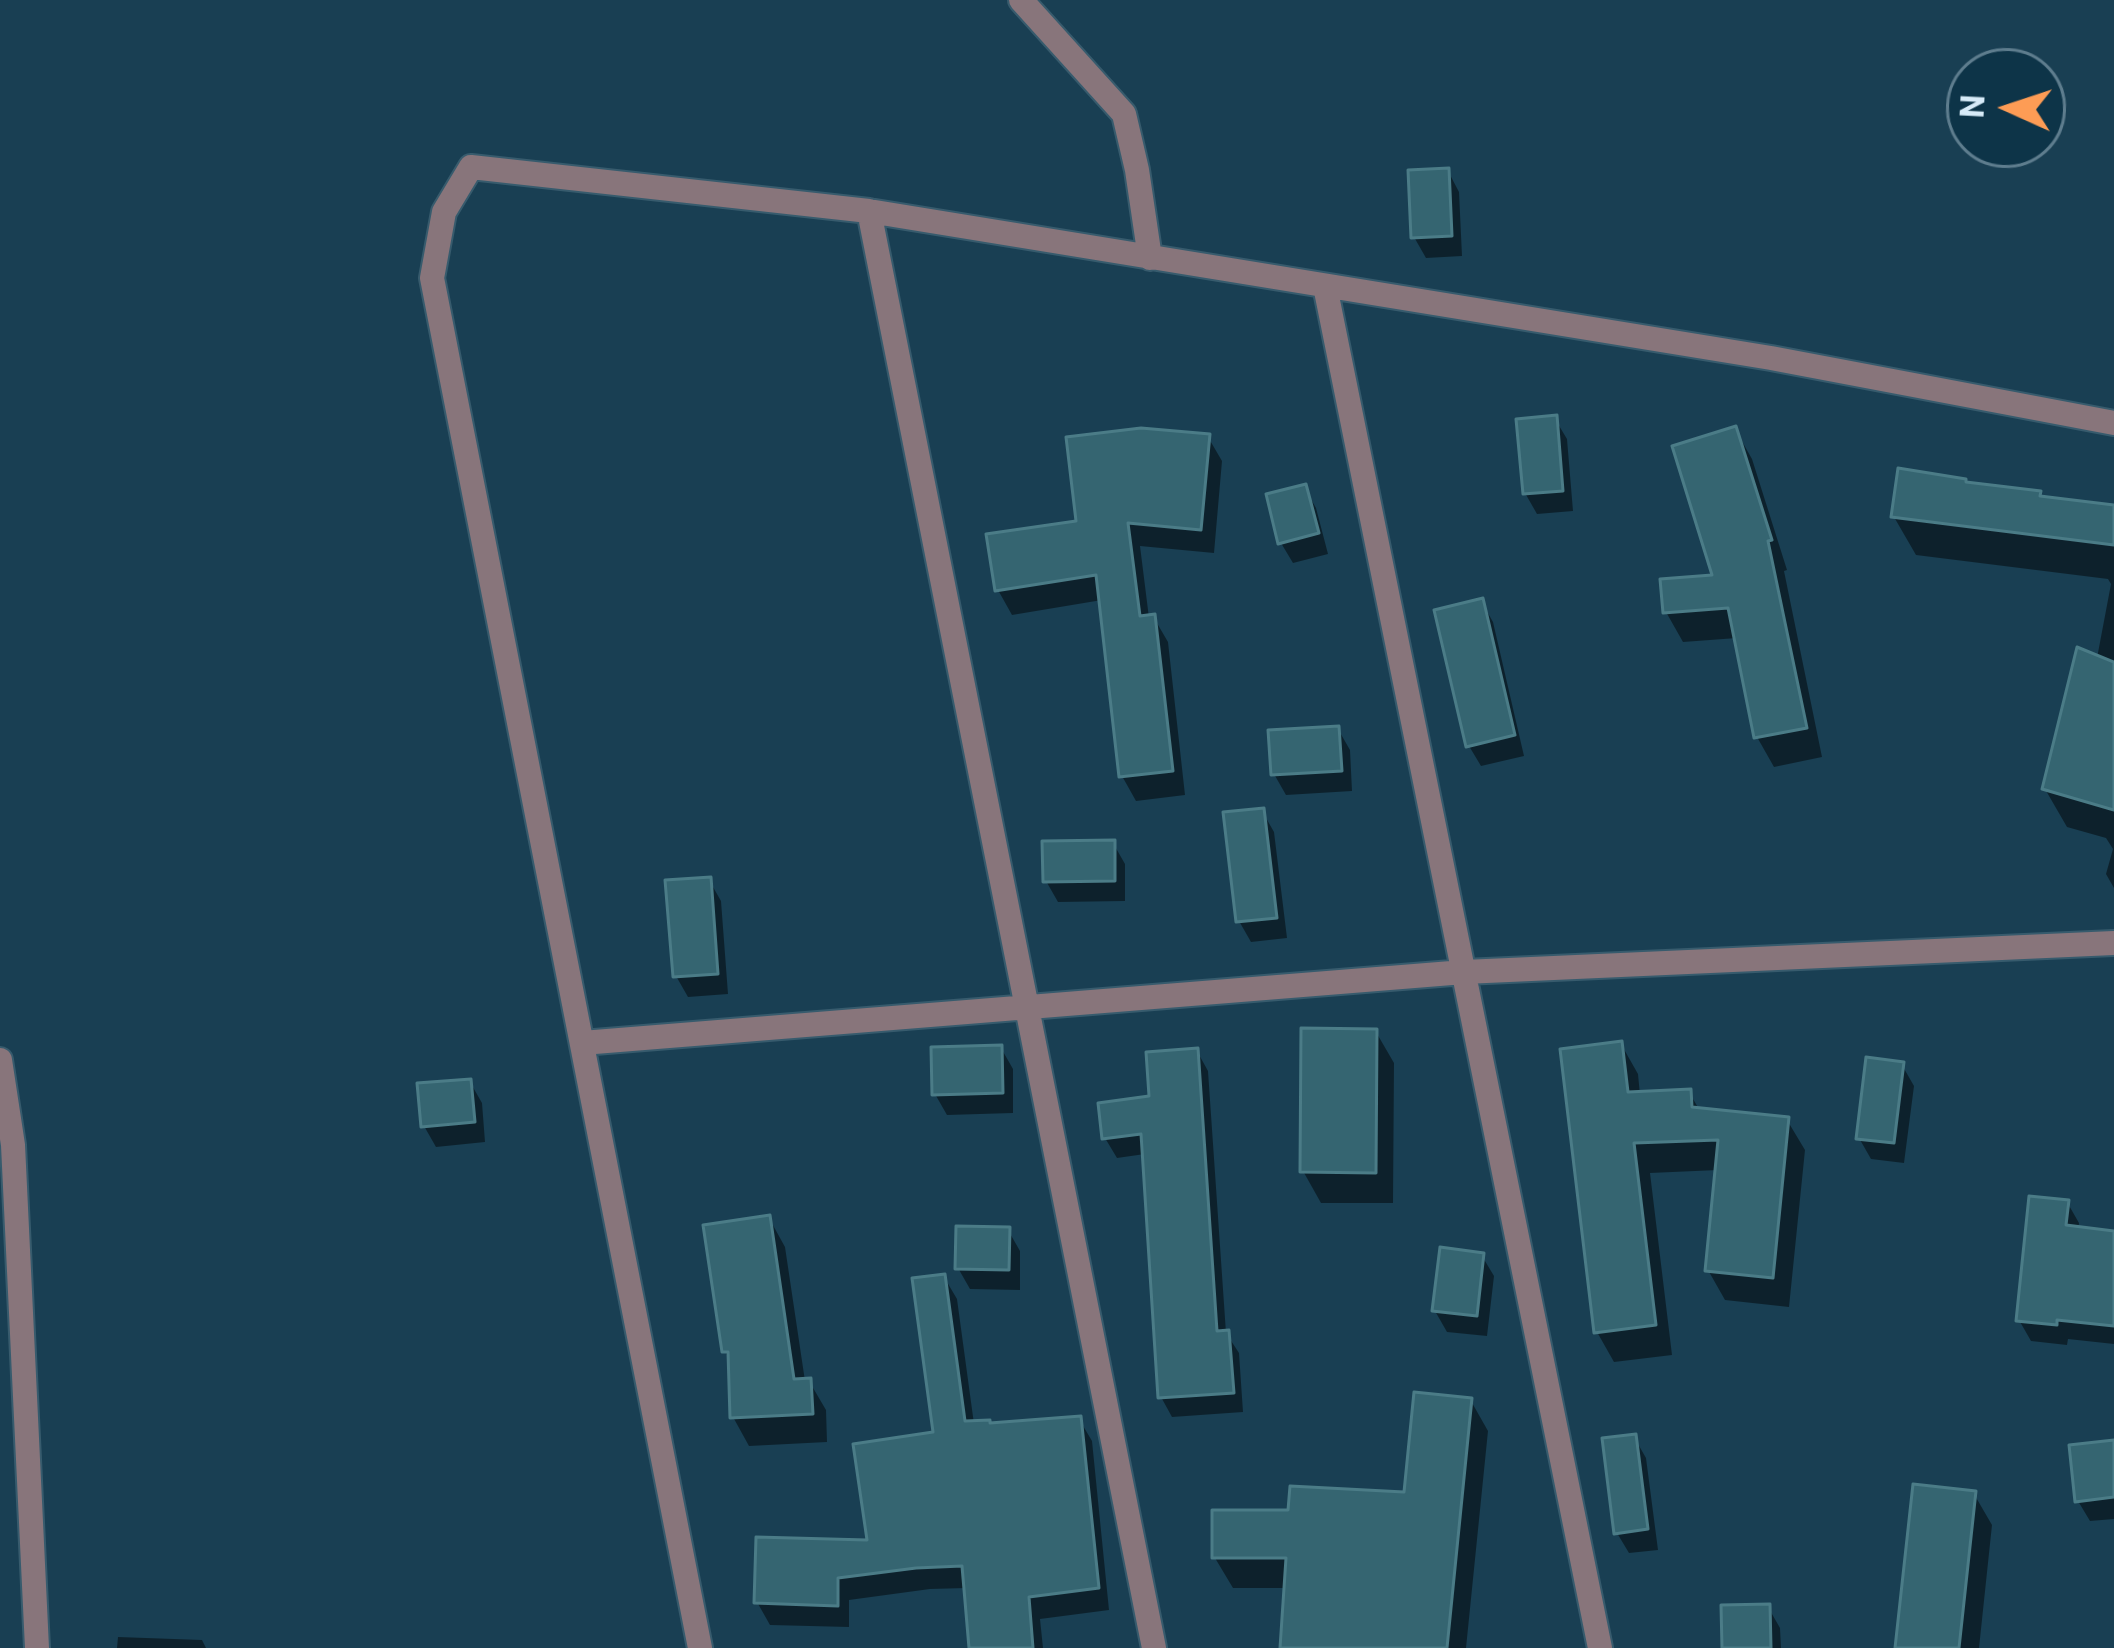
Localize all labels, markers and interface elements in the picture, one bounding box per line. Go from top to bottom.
north arrow [1946,48,2066,168]
text: N [1952,94,1993,119]

